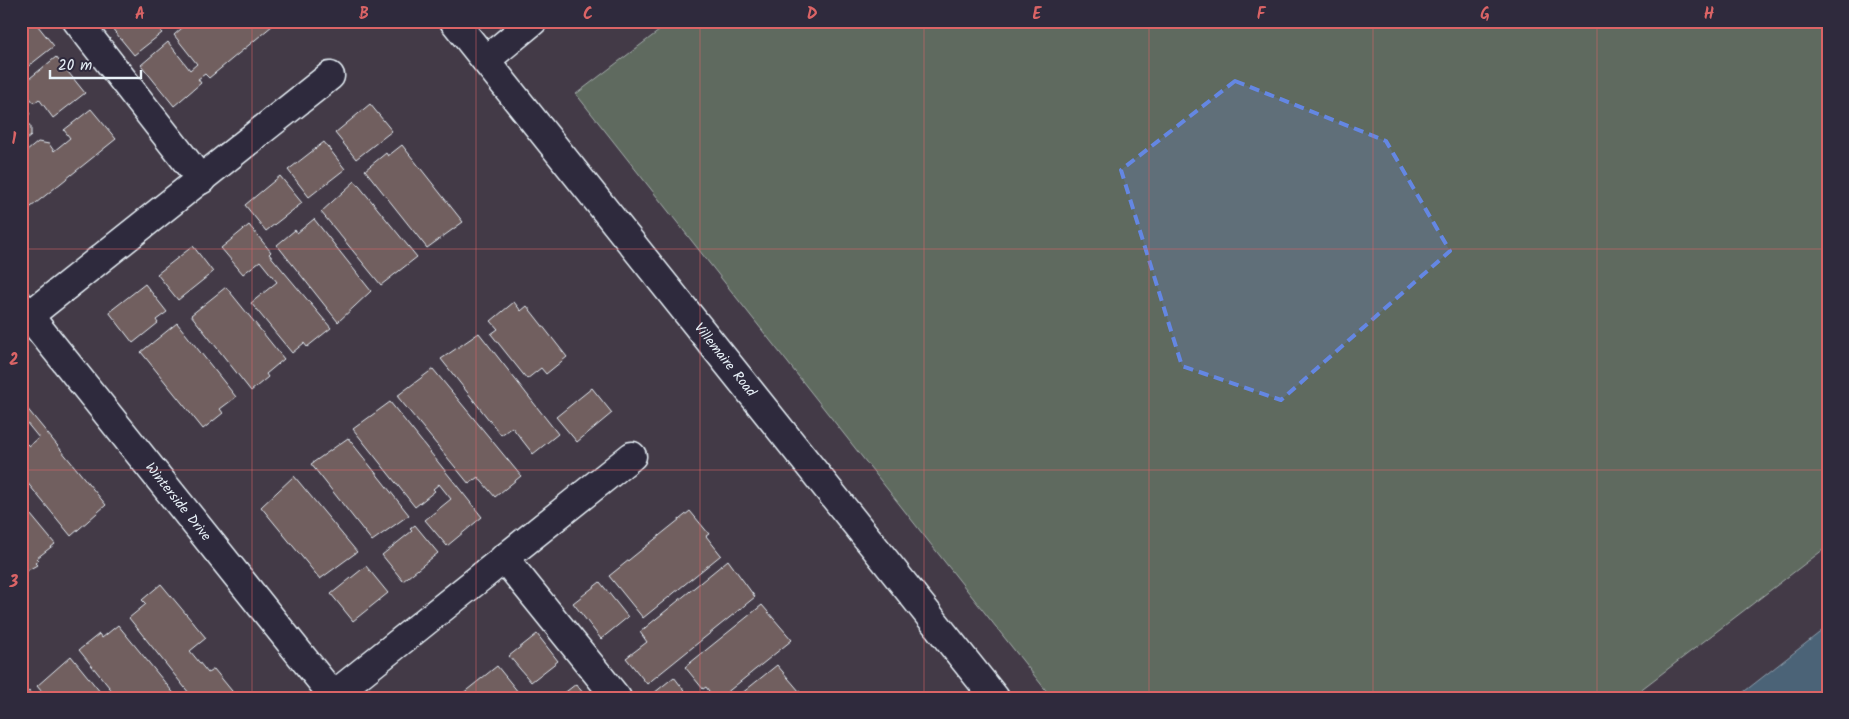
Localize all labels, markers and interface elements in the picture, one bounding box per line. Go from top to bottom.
text: A [135,2,145,27]
text: B [359,2,369,27]
text: C [583,2,593,27]
text: D [807,2,818,27]
text: E [1033,2,1043,27]
text: F [1257,2,1267,27]
text: G [1480,2,1490,27]
text: H [1704,2,1714,27]
scale bar [50,48,141,80]
text: 20 m [58,54,92,78]
text: 1 [12,127,17,152]
street label: Villemaire Road [688,318,762,403]
text: 2 [9,348,19,373]
street label: Winterside Drive [139,458,217,547]
text: 3 [9,570,19,595]

